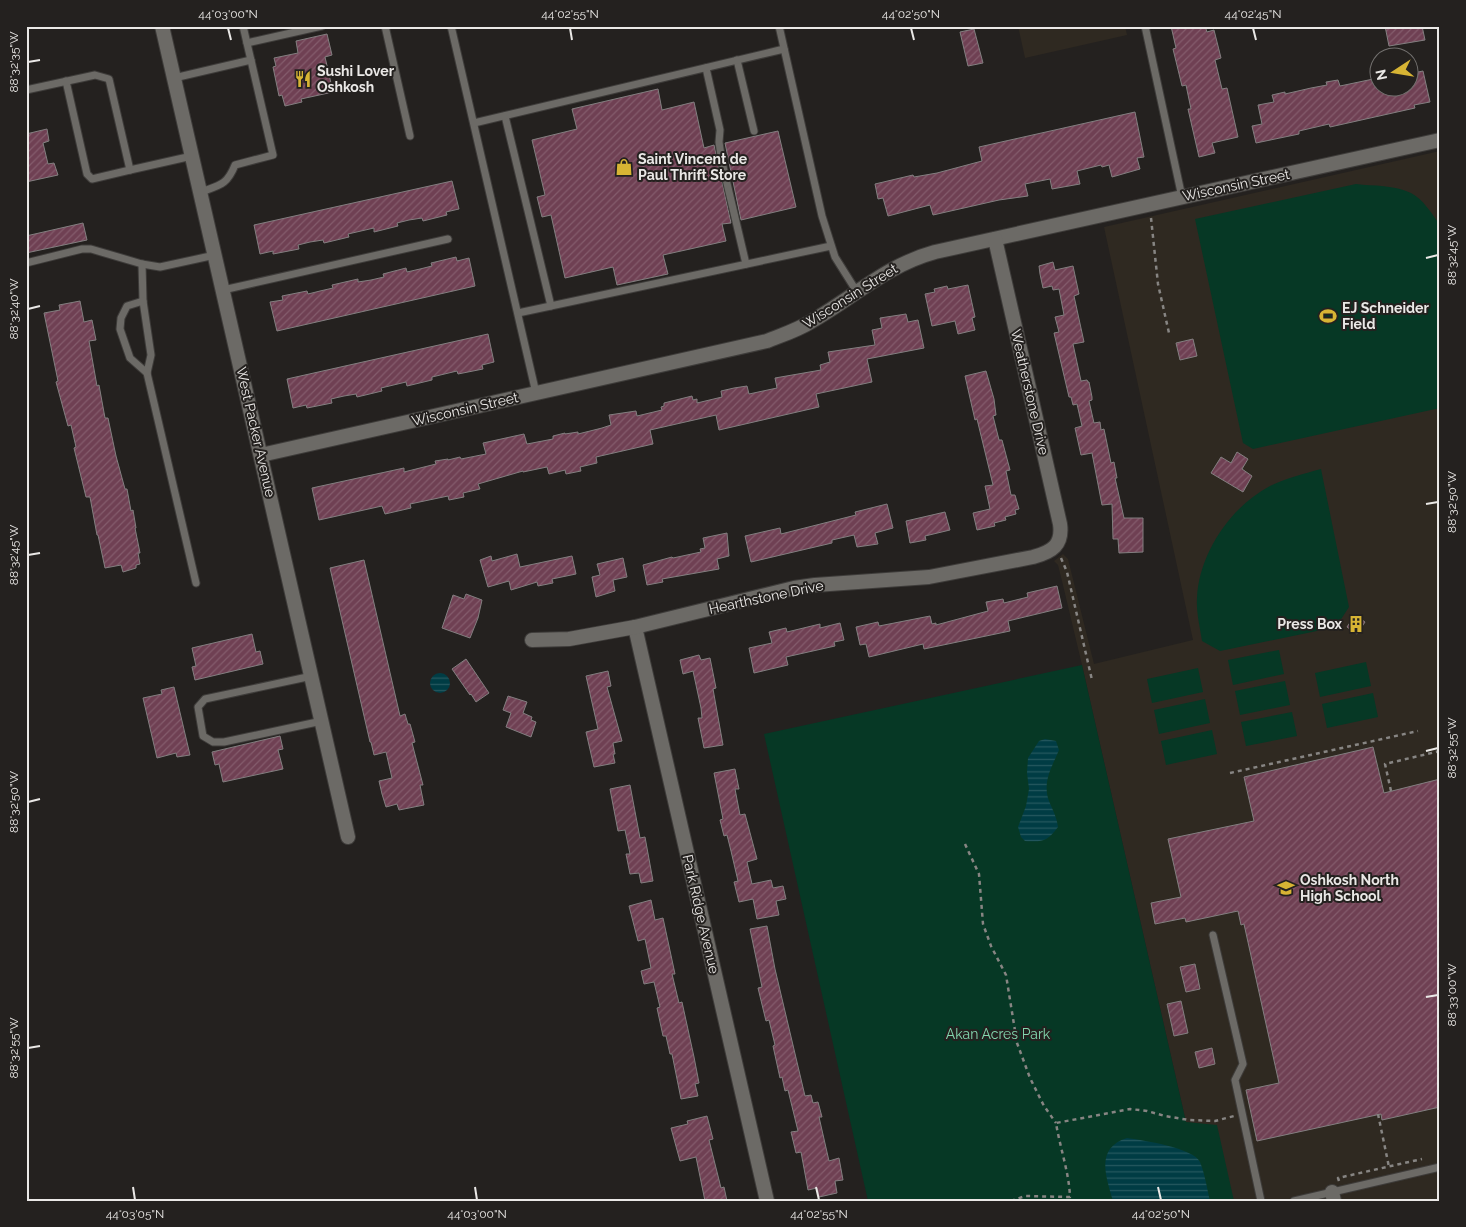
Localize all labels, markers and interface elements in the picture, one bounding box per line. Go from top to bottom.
text: 44°03'00"N [198,7,258,21]
text: 44°02'55"N [541,7,599,21]
text: 44°02'50"N [882,7,940,21]
text: 44°02'45"N [1225,7,1281,21]
text: 88°32'35"W [7,31,21,93]
north arrow [1368,48,1418,98]
place label: Sushi Lover Oshkosh [317,63,395,95]
text: N [1372,68,1390,82]
restaurant icon: Sushi Lover Oshkosh [293,69,313,89]
place label: Saint Vincent de Paul Thrift Store [638,151,748,183]
shop icon: Saint Vincent de Paul Thrift Store [614,157,634,177]
street label: Wisconsin Street [1181,166,1291,204]
text: 88°32'45"W [1445,224,1459,285]
street label: Wisconsin Street [800,260,901,332]
text: 88°32'40"W [7,278,21,340]
place label: EJ Schneider Field [1342,300,1429,332]
sports icon: EJ Schneider Field [1318,306,1338,326]
street label: Weatherstone Drive [1008,328,1052,456]
street label: West Packer Avenue [233,365,279,499]
street label: Wisconsin Street [410,389,520,429]
text: 88°32'50"W [1445,471,1459,533]
text: 88°32'45"W [7,524,21,585]
street label: Hearthstone Drive [707,577,825,617]
building icon: Press Box [1346,614,1366,634]
place label: Press Box [1277,616,1343,632]
text: 88°32'55"W [1445,717,1459,779]
text: 88°32'50"W [7,771,21,833]
street label: Park Ridge Avenue [679,853,723,975]
place label: Oshkosh North High School [1300,872,1399,904]
school or university icon: Oshkosh North High School [1276,878,1296,898]
text: 88°33'00"W [1445,963,1459,1026]
text: 88°32'55"W [7,1017,21,1079]
park label: Akan Acres Park [946,1026,1051,1042]
text: 44°03'05"N [106,1207,164,1221]
text: 44°03'00"N [447,1207,507,1221]
text: 44°02'55"N [790,1207,848,1221]
text: 44°02'50"N [1132,1207,1190,1221]

